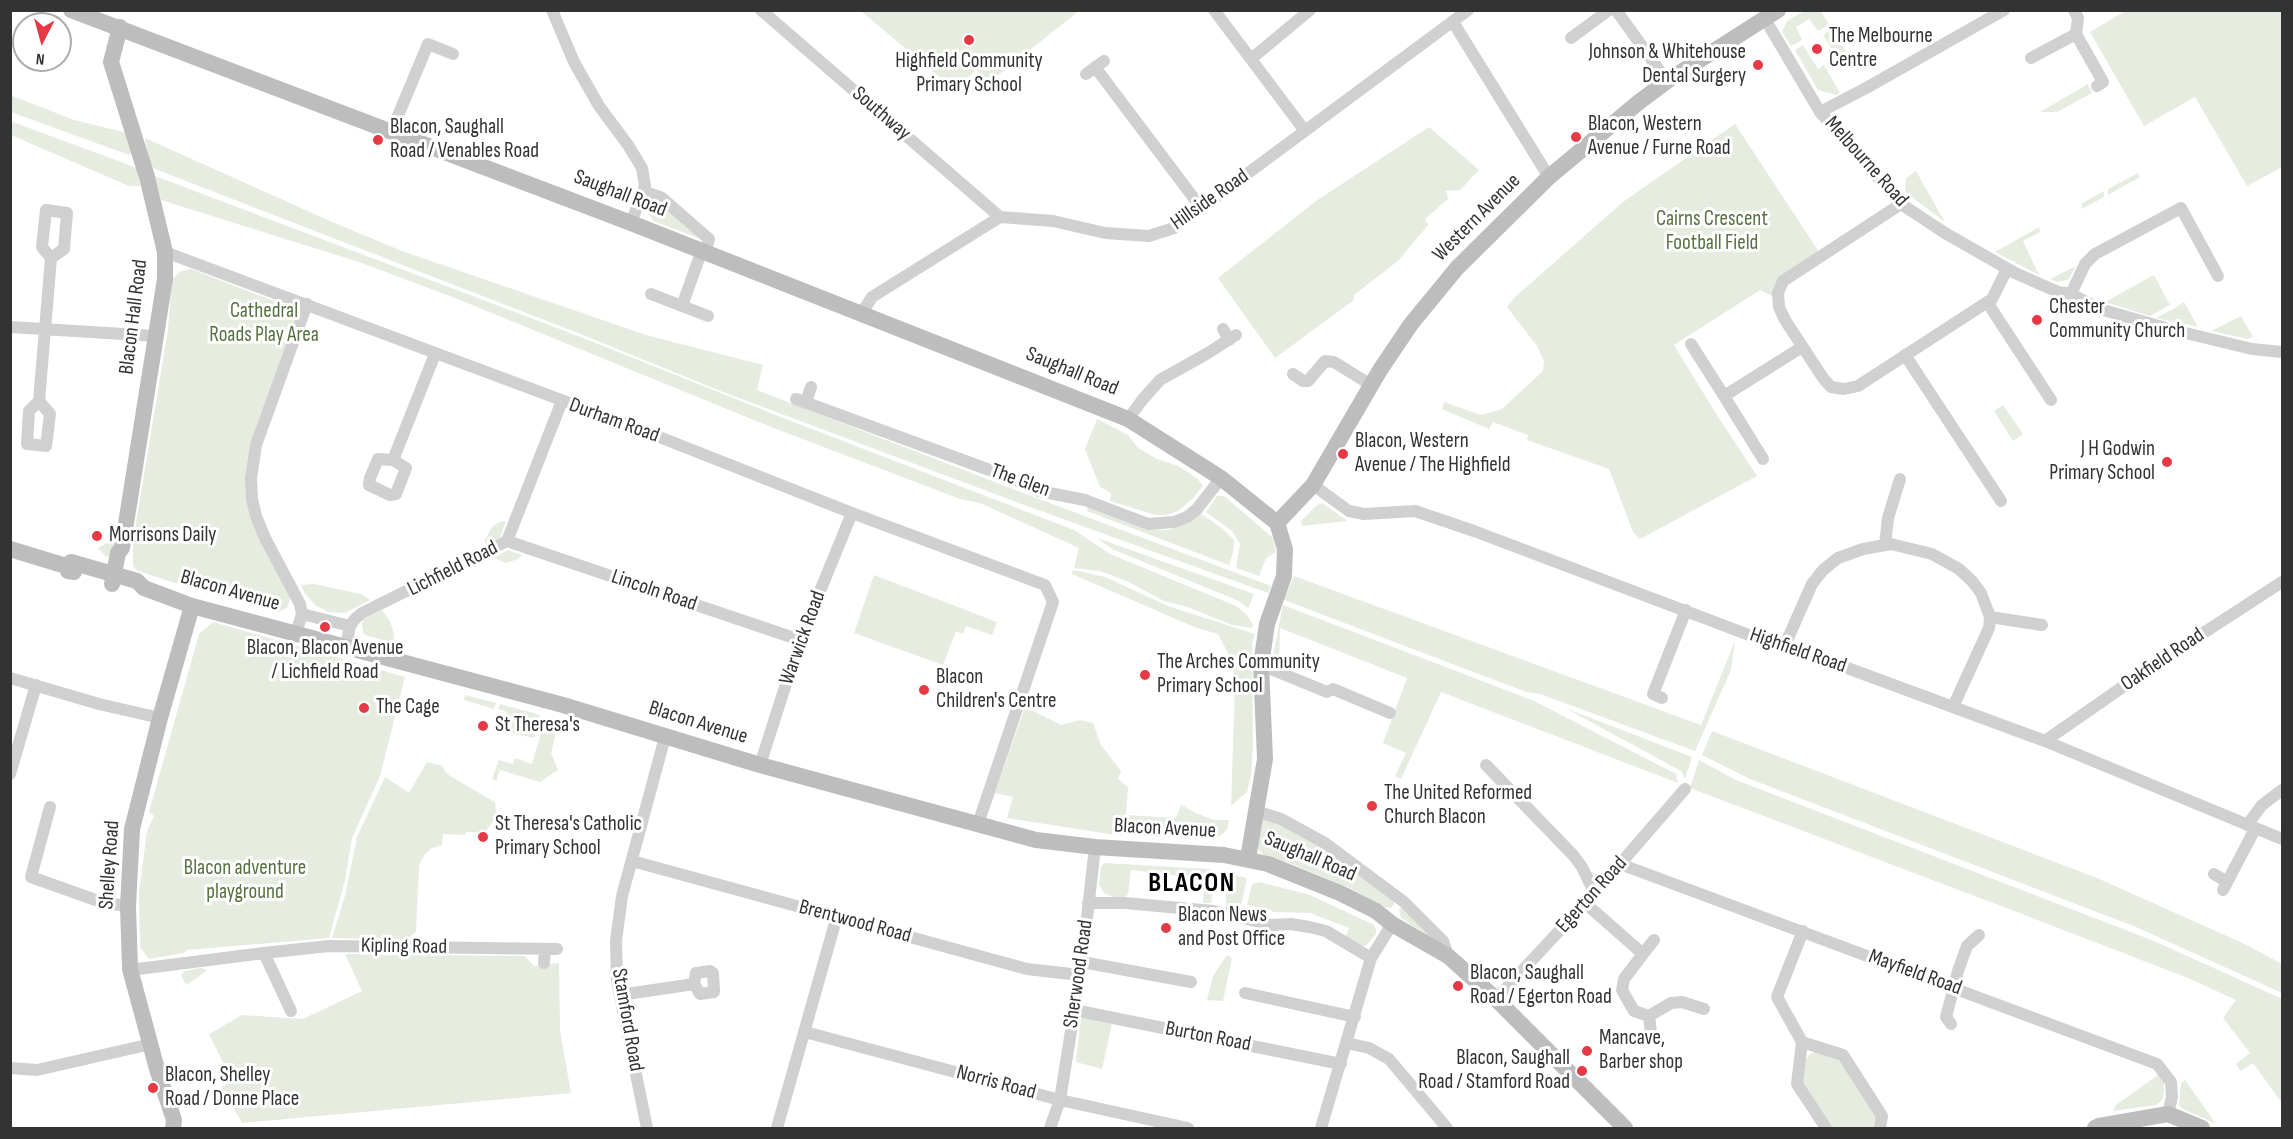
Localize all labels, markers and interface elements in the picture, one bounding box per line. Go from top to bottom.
north arrow [12,12,72,72]
place label: The Melbourne Centre [1829,24,1933,74]
marker: Highfield Community Primary School [962,33,976,47]
place label: Johnson & Whitehouse Dental Surgery [1589,40,1746,90]
marker: The Melbourne Centre [1810,42,1824,56]
text: N [35,49,46,68]
place label: Highfield Community Primary School [895,49,1043,99]
marker: Johnson & Whitehouse Dental Surgery [1751,58,1765,72]
street label: Southway [847,82,915,146]
place label: Blacon, Western Avenue / Furne Road [1588,112,1731,162]
street label: Melbourne Road [1819,112,1913,212]
place label: Blacon, Saughall Road / Venables Road [390,115,539,165]
marker: Blacon, Western Avenue / Furne Road [1569,130,1583,144]
marker: Blacon, Saughall Road / Venables Road [371,133,385,147]
street label: Hillside Road [1166,164,1254,236]
street label: Saughall Road [570,165,670,223]
street label: Western Avenue [1428,169,1526,267]
park label: Cairns Crescent Football Field [1656,207,1768,257]
street label: Blacon Hall Road [114,258,154,376]
place label: Chester Community Church [2049,295,2185,345]
park label: Cathedral Roads Play Area [209,299,319,349]
marker: Chester Community Church [2030,313,2044,327]
street label: Saughall Road [1022,342,1122,402]
street label: Durham Road [566,393,662,449]
place label: Blacon, Western Avenue / The Highfield [1355,429,1510,479]
place label: J H Godwin Primary School [2049,437,2155,487]
marker: Blacon, Western Avenue / The Highfield [1336,447,1350,461]
marker: J H Godwin Primary School [2160,455,2174,469]
street label: The Glen [987,459,1053,503]
place label: Morrisons Daily [109,523,216,549]
marker: Morrisons Daily [90,529,104,543]
street label: Lichfield Road [404,536,502,602]
street label: Blacon Avenue [177,565,283,617]
street label: Lincoln Road [608,565,700,617]
street label: Warwick Road [774,588,832,688]
marker: Blacon, Blacon Avenue / Lichfield Road [318,620,332,634]
street label: Highfield Road [1746,623,1850,679]
street label: Oakfield Road [2117,623,2209,697]
place label: Blacon, Blacon Avenue / Lichfield Road [247,636,403,686]
place label: The Arches Community Primary School [1157,650,1320,700]
place label: Blacon Children's Centre [936,665,1056,715]
marker: The Arches Community Primary School [1138,668,1152,682]
marker: Blacon Children's Centre [917,683,931,697]
place label: The Cage [376,695,440,721]
street label: Blacon Avenue [646,696,750,750]
marker: The Cage [357,701,371,715]
place label: St Theresa's [495,713,580,739]
marker: St Theresa's [476,719,490,733]
place label: The United Reformed Church Blacon [1384,781,1532,831]
marker: The United Reformed Church Blacon [1365,799,1379,813]
place label: St Theresa's Catholic Primary School [495,812,642,862]
street label: Blacon Avenue [1113,814,1217,844]
street label: Shelley Road [94,820,126,910]
street label: Saughall Road [1260,826,1360,888]
marker: St Theresa's Catholic Primary School [476,830,490,844]
street label: Egerton Road [1551,852,1633,938]
park label: Blacon adventure playground [184,856,306,906]
district label: BLACON [1148,868,1236,900]
street label: Brentwood Road [796,895,914,949]
place label: Blacon News and Post Office [1178,903,1285,953]
street label: Sherwood Road [1059,918,1099,1030]
marker: Blacon News and Post Office [1159,921,1173,935]
street label: Kipling Road [361,934,447,960]
street label: Mayfield Road [1865,945,1965,1001]
place label: Blacon, Saughall Road / Egerton Road [1470,961,1612,1011]
street label: Stamford Road [606,967,648,1073]
marker: Blacon, Saughall Road / Egerton Road [1451,979,1465,993]
street label: Burton Road [1163,1016,1253,1058]
place label: Mancave, Barber shop [1599,1026,1683,1076]
marker: Mancave, Barber shop [1580,1044,1594,1058]
place label: Blacon, Saughall Road / Stamford Road [1418,1046,1570,1096]
street label: Norris Road [953,1060,1039,1106]
place label: Blacon, Shelley Road / Donne Place [165,1063,299,1113]
marker: Blacon, Saughall Road / Stamford Road [1575,1064,1589,1078]
marker: Blacon, Shelley Road / Donne Place [146,1081,160,1095]

